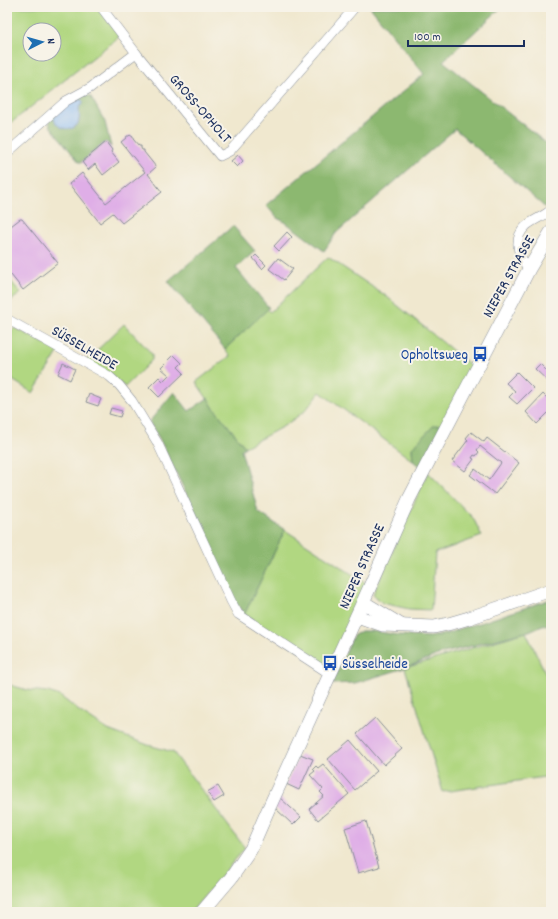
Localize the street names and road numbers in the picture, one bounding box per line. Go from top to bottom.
street label: GROSS-OPHOLT [163,70,236,149]
street label: NIEPER STRASSE [478,232,542,322]
street label: SÜSSELHEIDE [47,321,121,377]
street label: NIEPER STRASSE [334,520,392,613]

